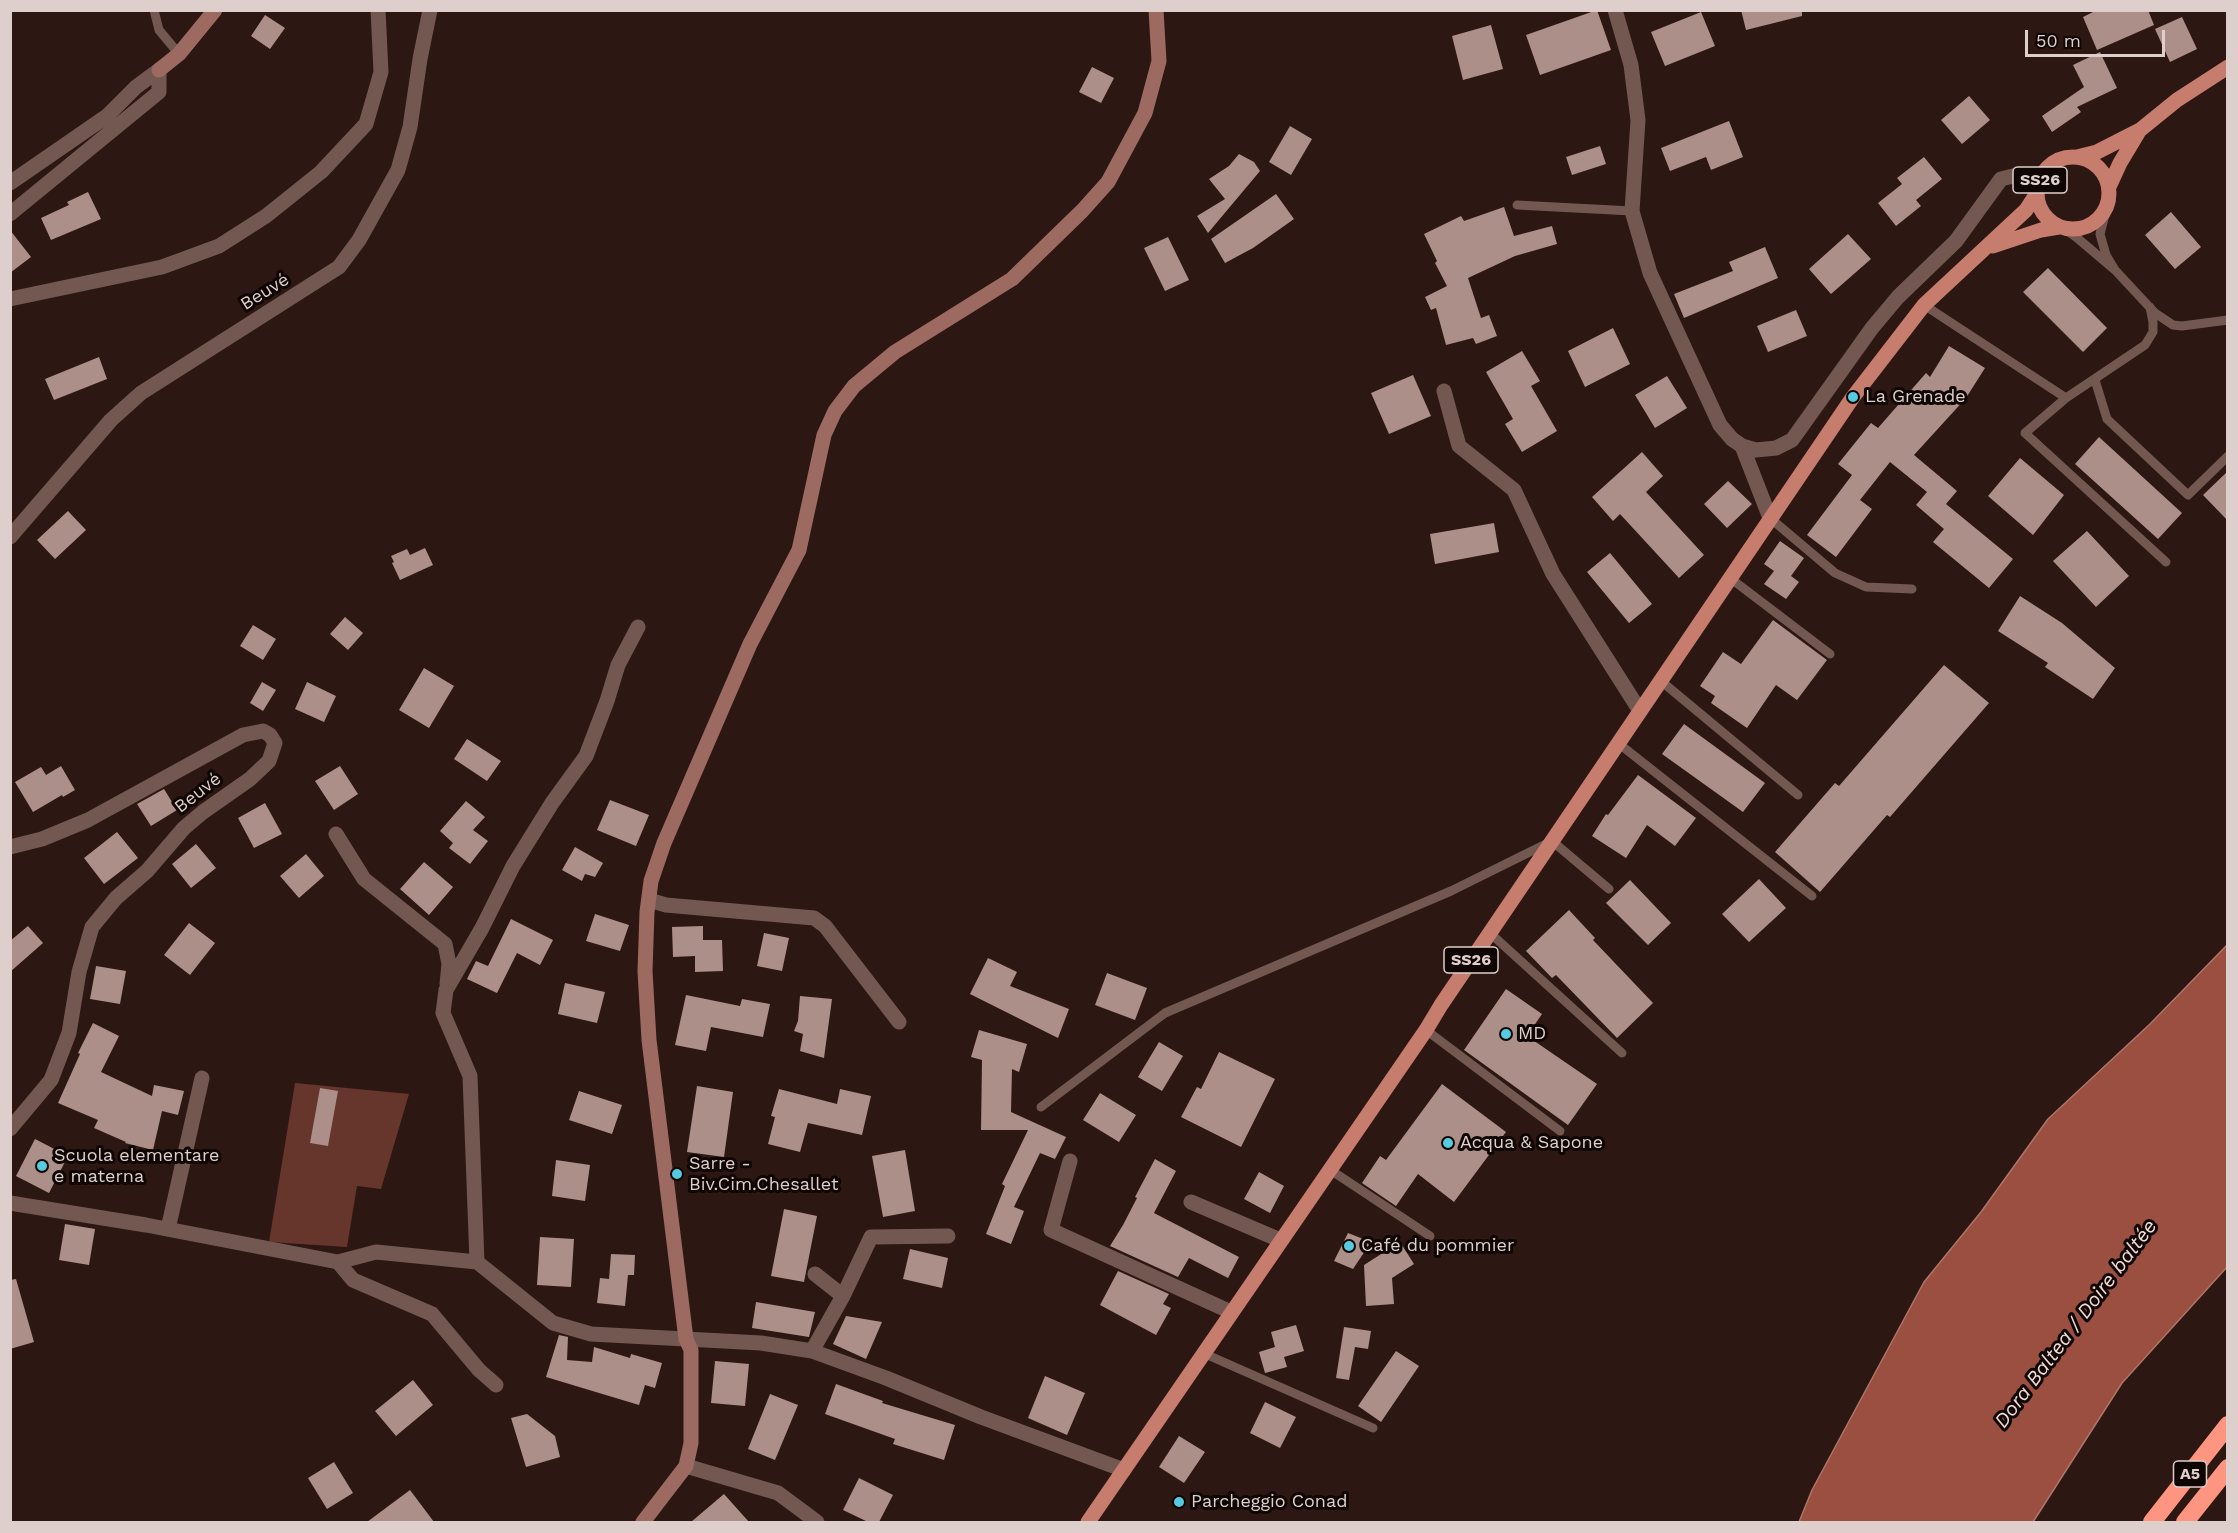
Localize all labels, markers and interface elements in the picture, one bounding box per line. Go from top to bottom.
scale bar [2028,18,2168,56]
text: 50 m [2036,30,2081,51]
road number: SS26 [2013,167,2067,193]
street label: Beuvé [237,269,293,315]
place label: La Grenade [1865,386,1966,408]
marker: La Grenade [1846,390,1860,404]
street label: Beuvé [170,768,226,818]
road number: SS26 [1444,947,1498,973]
place label: MD [1518,1023,1546,1045]
marker: MD [1499,1027,1513,1041]
place label: Acqua & Sapone [1460,1132,1603,1154]
marker: Acqua & Sapone [1441,1136,1455,1150]
place label: Scuola elementare e materna [54,1145,219,1188]
place label: Sarre - Biv.Cim.Chesallet [689,1153,839,1196]
marker: Scuola elementare e materna [35,1159,49,1173]
marker: Sarre - Biv.Cim.Chesallet [670,1167,684,1181]
water label: Dora Baltea / Doire baltée [1990,1215,2162,1433]
place label: Café du pommier [1361,1235,1514,1257]
marker: Café du pommier [1342,1239,1356,1253]
road number: A5 [2174,1461,2206,1487]
place label: Parcheggio Conad [1191,1491,1347,1513]
marker: Parcheggio Conad [1172,1495,1186,1509]

